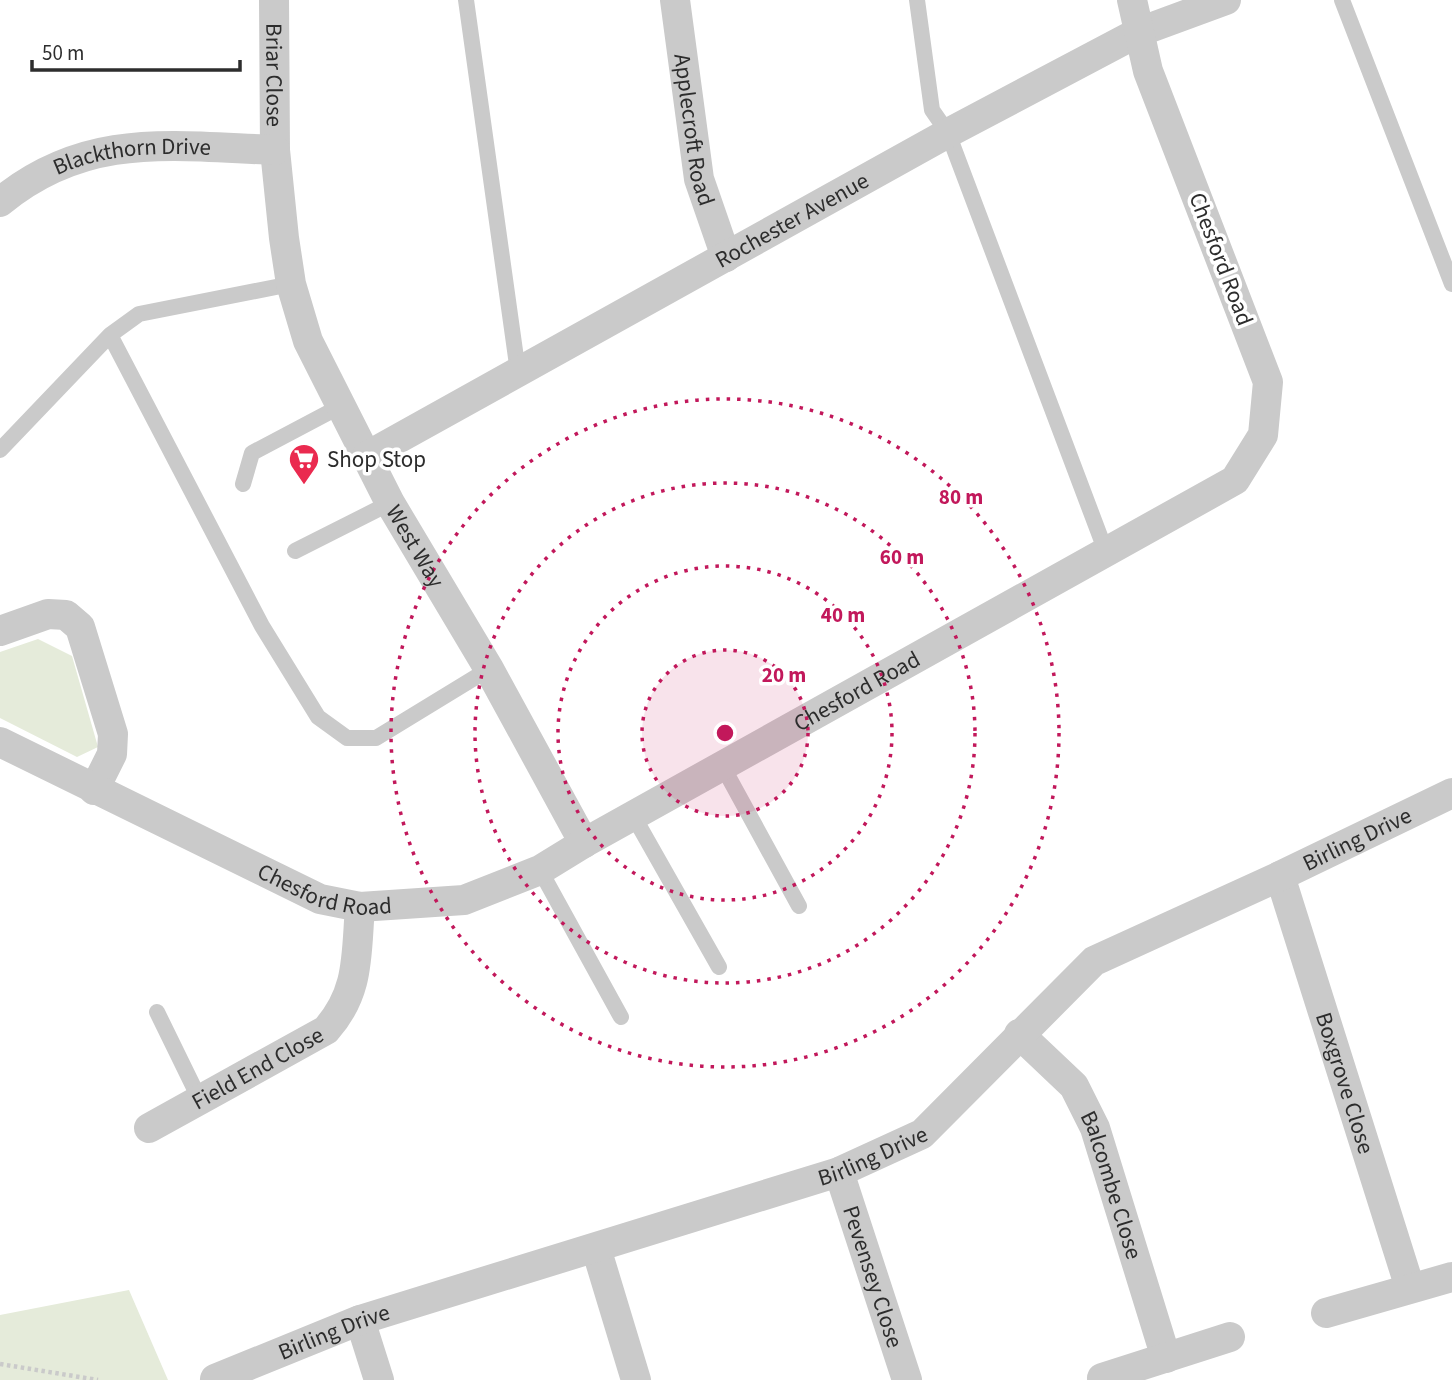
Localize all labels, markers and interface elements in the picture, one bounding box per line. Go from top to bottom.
street label: Briar Close [258,23,291,127]
scale bar [32,28,240,72]
text: 50 m [42,38,84,68]
street label: Applecroft Road [666,51,724,210]
street label: Blackthorn Drive [47,129,212,183]
street label: Rochester Avenue [709,164,875,276]
street label: Chesford Road [1180,188,1262,330]
supermarket icon: Shop Stop [287,442,321,486]
place label: Shop Stop [327,443,426,476]
text: 80 m [939,482,983,512]
street label: West Way [378,498,453,594]
text: 60 m [880,542,924,572]
text: 40 m [821,600,865,630]
street label: Chesford Road [787,642,926,740]
text: 20 m [762,660,806,690]
centre of rings [713,721,737,745]
street label: Birling Drive [1297,799,1417,879]
street label: Chesford Road [252,854,393,924]
street label: Boxgrove Close [1307,1008,1383,1158]
street label: Field End Close [185,1018,329,1118]
street label: Balcombe Close [1072,1105,1151,1263]
street label: Birling Drive [813,1117,933,1194]
street label: Pevensey Close [835,1201,912,1352]
street label: Birling Drive [273,1295,394,1368]

